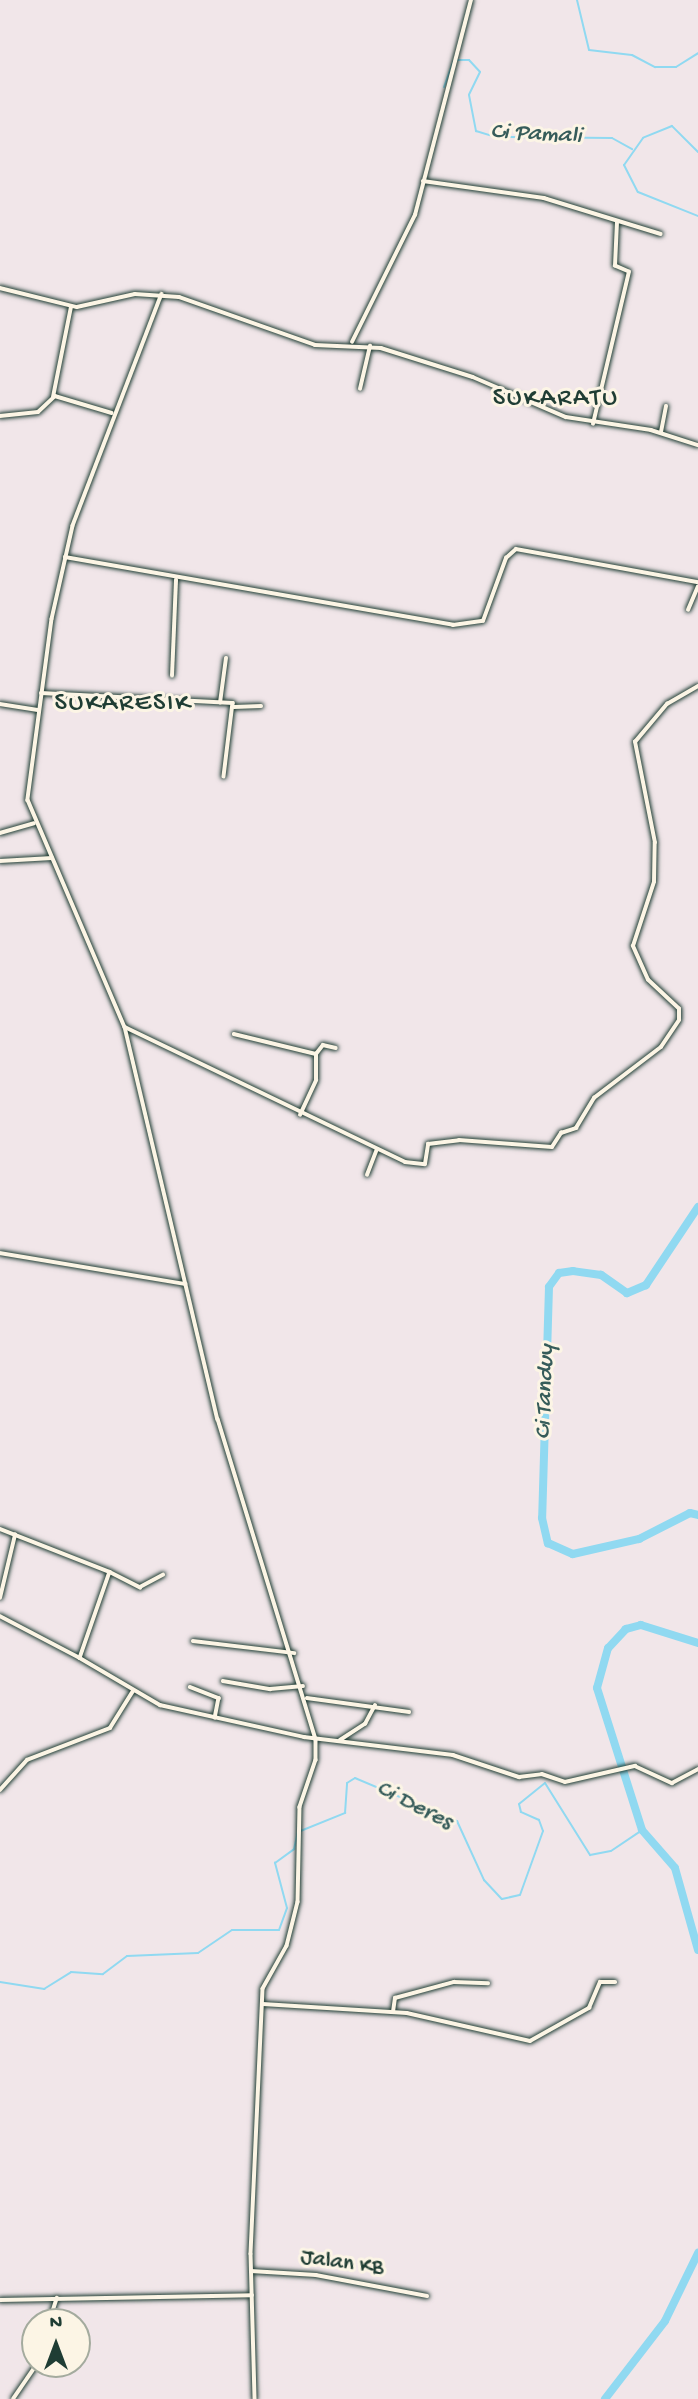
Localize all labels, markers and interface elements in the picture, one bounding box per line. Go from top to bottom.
water label: Ci Pamali [490,118,582,152]
district label: SUKARATU [494,384,618,416]
district label: SUKARESIK [56,689,190,721]
water label: Ci Tanduy [530,1344,562,1440]
water label: Ci Deres [371,1775,457,1837]
street label: Jalan KB [299,2245,385,2283]
north arrow [21,2308,91,2378]
text: N [50,2312,62,2335]

